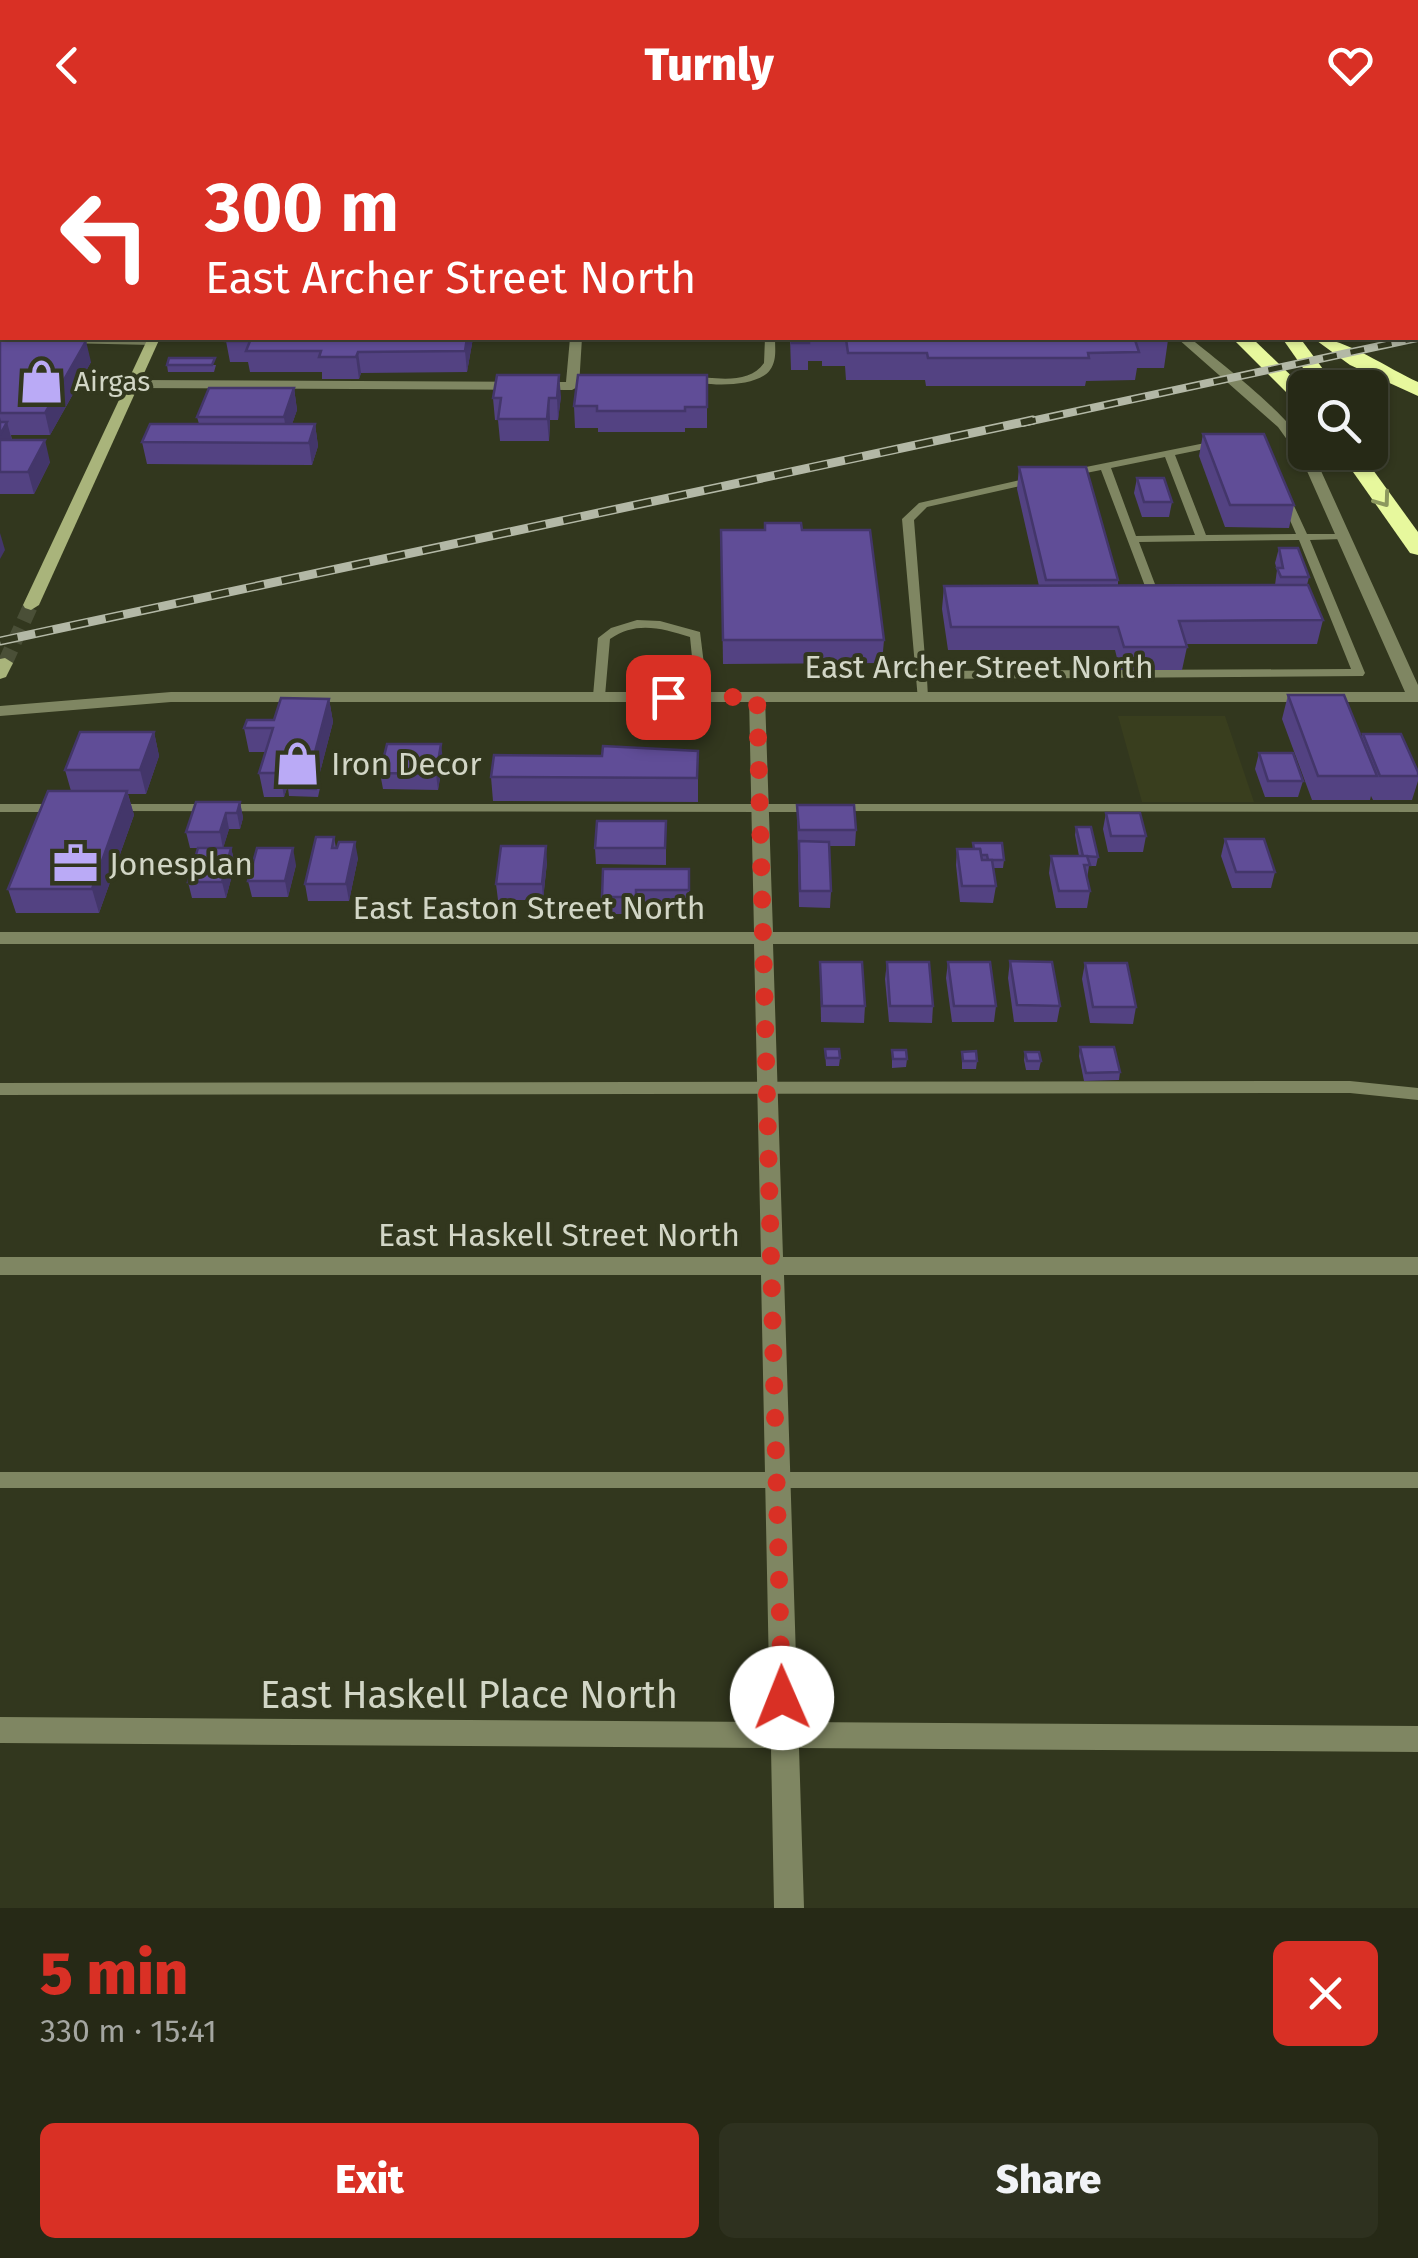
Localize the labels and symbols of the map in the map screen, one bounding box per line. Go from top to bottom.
shop icon: Airgas [17,357,65,405]
place label: Airgas [74,365,150,398]
one-way arrow [1371,489,1390,508]
street label: East Archer Street North [804,648,1154,686]
pin [626,655,711,740]
shop icon: Iron Decor [274,740,322,788]
place label: Iron Decor [331,745,482,783]
office icon: Jonesplan [52,840,100,888]
place label: Jonesplan [109,845,253,883]
street label: East Easton Street North [352,889,706,927]
street label: East Haskell Street North [378,1216,740,1254]
position arrow [730,1646,834,1750]
street label: East Haskell Place North [260,1672,678,1718]

